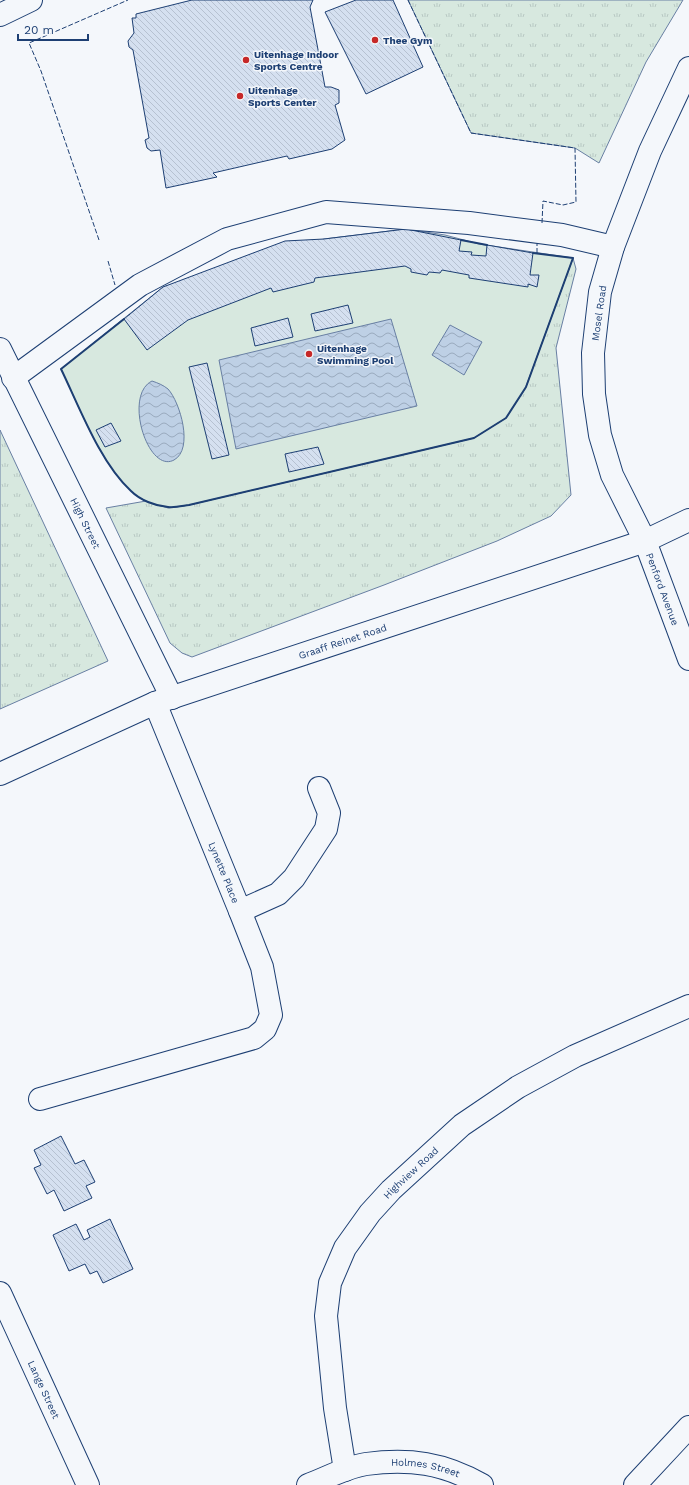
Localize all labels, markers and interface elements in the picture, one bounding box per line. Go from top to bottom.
scale bar [18,16,88,42]
text: 20 m [24,23,54,37]
marker: Thee Gym [370,35,380,45]
place label: Thee Gym [383,35,432,46]
place label: Uitenhage Indoor Sports Centre [254,49,339,72]
marker: Uitenhage Indoor Sports Centre [241,55,251,65]
place label: Uitenhage Sports Center [248,85,317,108]
marker: Uitenhage Sports Center [235,91,245,101]
street label: Mosel Road [590,284,608,342]
place label: Uitenhage Swimming Pool [317,343,394,366]
marker: Uitenhage Swimming Pool [304,349,314,359]
street label: High Street [69,496,103,551]
street label: Penford Avenue [644,551,681,627]
street label: Graaff Reinet Road [297,621,388,661]
street label: Lynette Place [207,840,242,905]
street label: Highview Road [381,1144,440,1200]
street label: Lange Street [26,1359,63,1421]
street label: Holmes Street [391,1456,462,1479]

